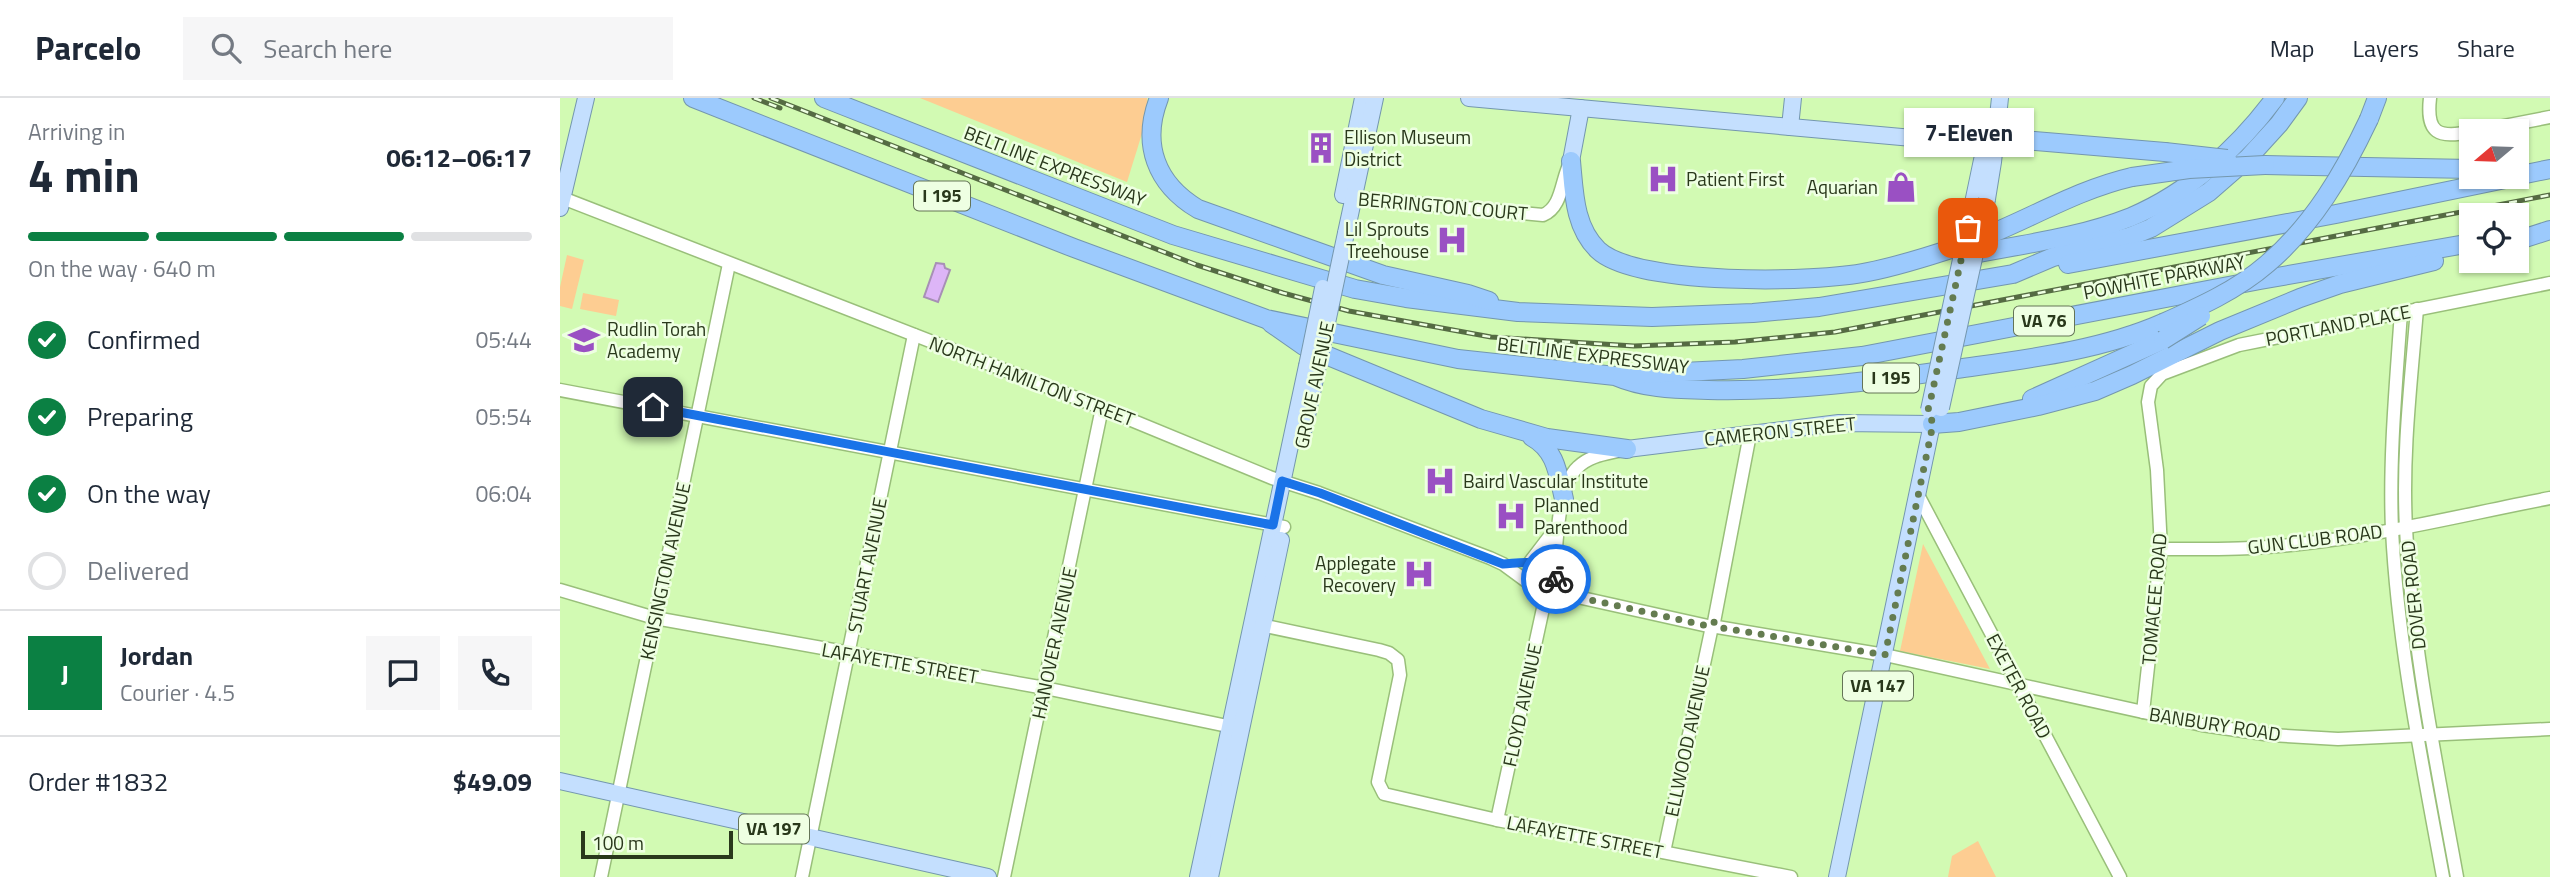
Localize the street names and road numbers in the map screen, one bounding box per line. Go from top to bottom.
street label: BELTLINE EXPRESSWAY [960,117,1151,214]
road number: I 195 [914,182,970,211]
street label: BERRINGTON COURT [1357,184,1529,227]
street label: POWHITE PARKWAY [2080,246,2248,306]
street label: PORTLAND PLACE [2263,296,2413,353]
road number: VA 76 [2014,306,2074,336]
street label: GROVE AVENUE [1286,319,1341,451]
street label: NORTH HAMILTON STREET [925,328,1139,433]
street label: BELTLINE EXPRESSWAY [1496,328,1691,381]
road number: I 195 [1863,364,1919,392]
street label: CAMERON STREET [1703,408,1857,453]
street label: KENSINGTON AVENUE [632,479,697,662]
street label: STUART AVENUE [839,495,894,635]
street label: GUN CLUB ROAD [2246,516,2384,561]
street label: TOMACEE ROAD [2133,532,2174,666]
street label: DOVER ROAD [2392,539,2433,651]
street label: HANOVER AVENUE [1023,564,1084,722]
street label: EXETER ROAD [1980,628,2059,744]
street label: LAFAYETTE STREET [819,634,981,691]
street label: FLOYD AVENUE [1494,641,1549,769]
street label: ELLWOOD AVENUE [1656,662,1717,819]
road number: VA 147 [1843,672,1913,700]
street label: BANBURY ROAD [2147,699,2283,748]
street label: LAFAYETTE STREET [1504,807,1666,866]
road number: VA 197 [739,814,809,844]

